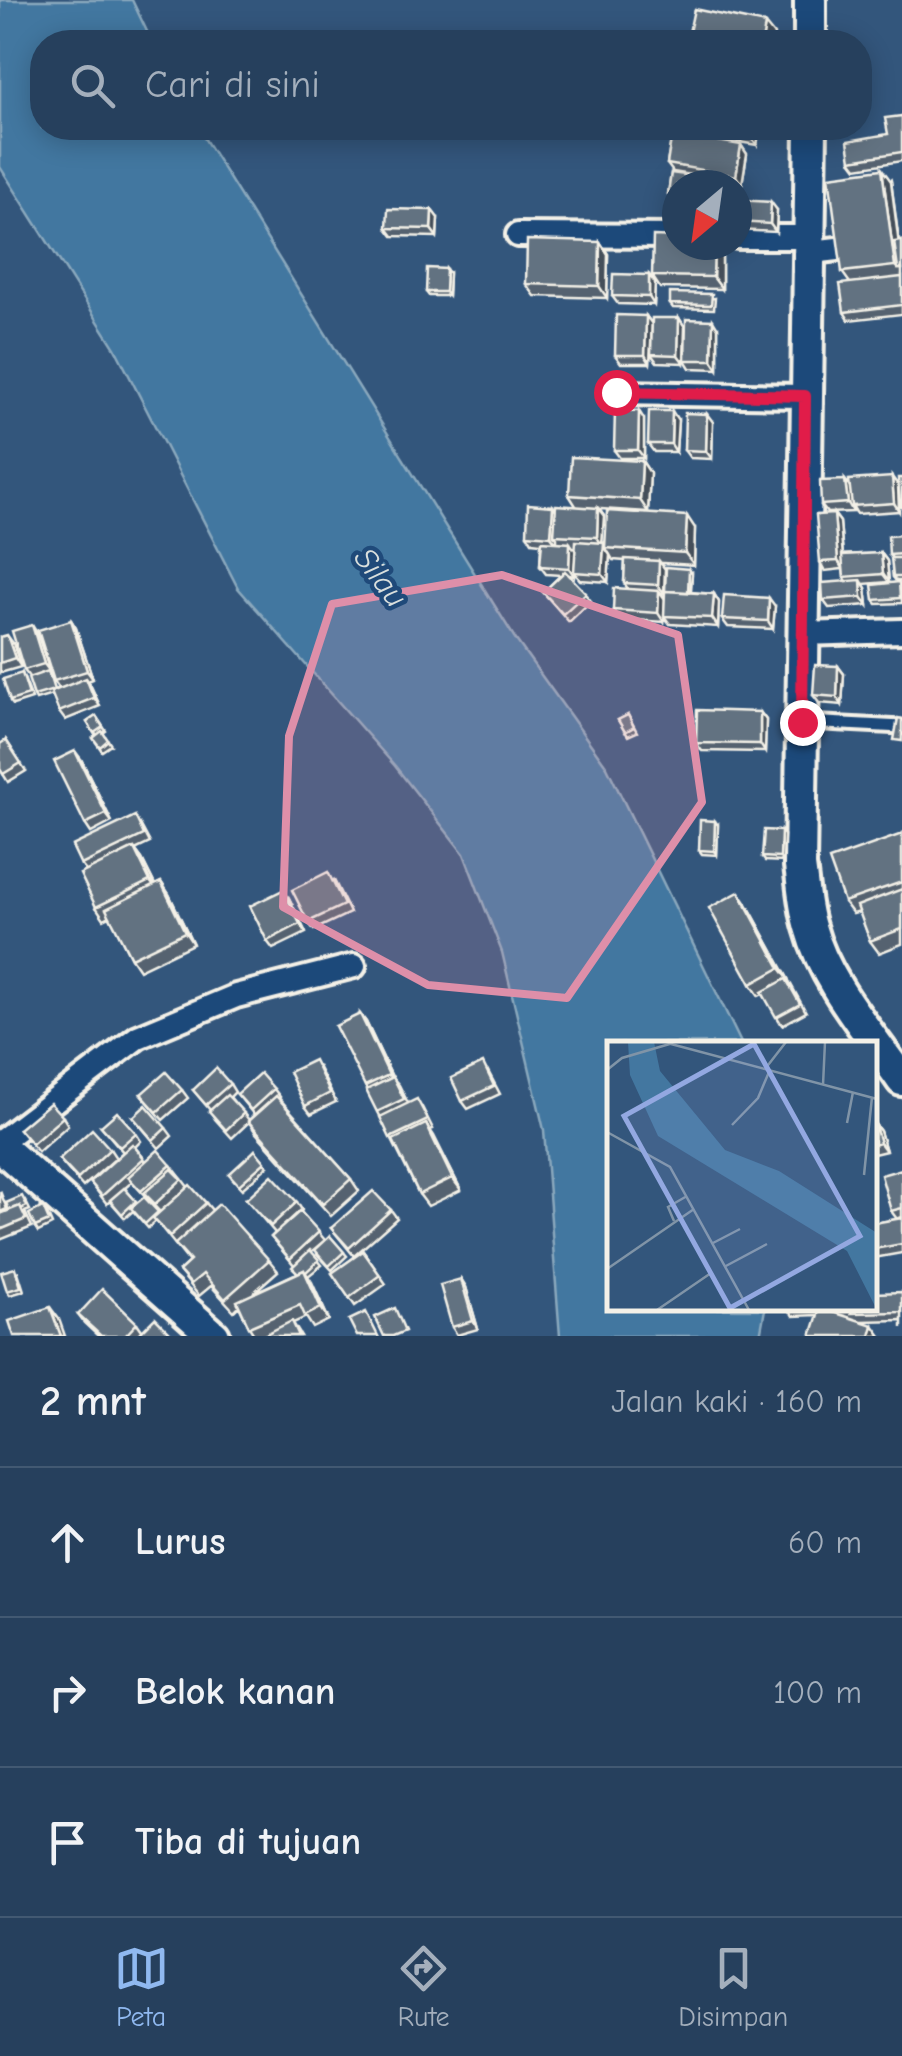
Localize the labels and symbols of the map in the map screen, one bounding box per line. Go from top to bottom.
north arrow [662,170,752,260]
route start [594,370,640,416]
water label: Silau [346,540,415,614]
route end [780,700,826,746]
inset map [607,1041,877,1311]

